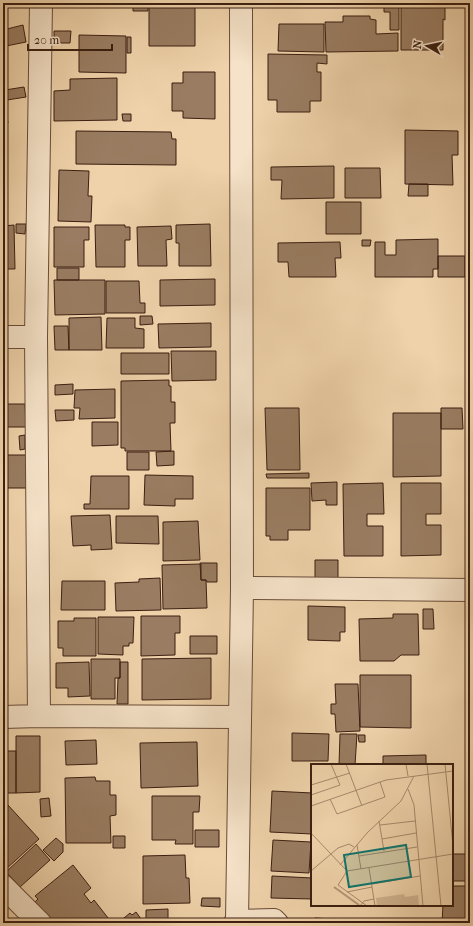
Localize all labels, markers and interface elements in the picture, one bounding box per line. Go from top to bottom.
scale bar [28,26,112,52]
north arrow [407,26,447,66]
text: 20 m [34,33,59,47]
text: N [411,39,425,50]
inset map [311,764,453,906]

